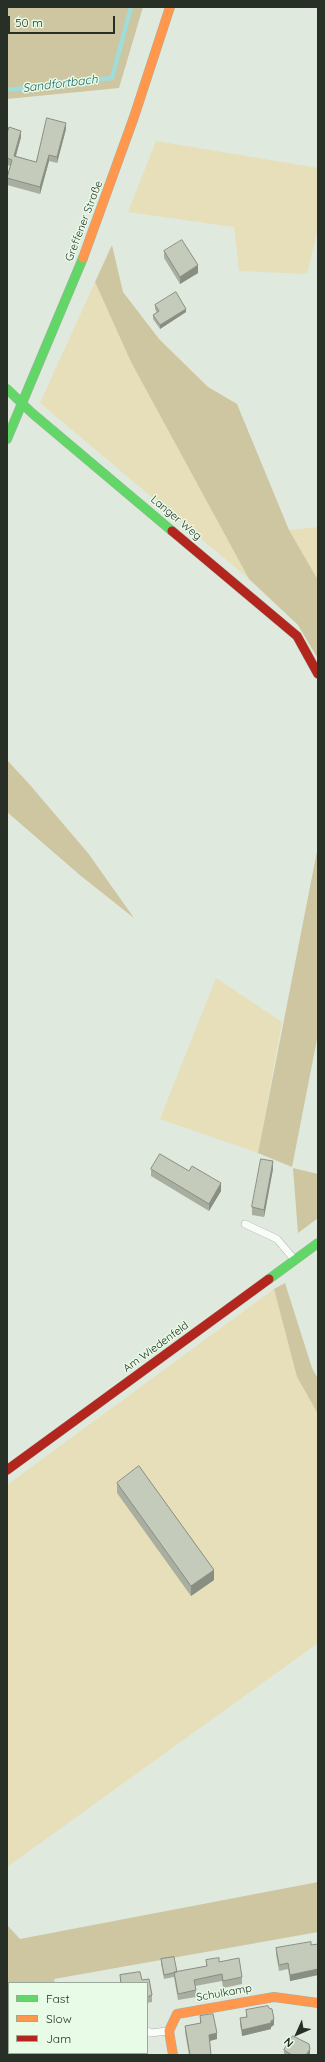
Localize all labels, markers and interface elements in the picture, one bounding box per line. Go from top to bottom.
scale bar [10,8,117,34]
text: 50 m [15,15,43,30]
water label: Sandfortbach [22,72,98,96]
street label: Greffener Straße [63,179,105,263]
street label: Langer Weg [148,493,204,543]
street label: Am Wiedenfeld [121,1319,191,1375]
legend [8,1982,148,2054]
street label: Schulkamp [195,1982,253,2004]
text: Fast [46,1991,70,2006]
text: Slow [46,2011,72,2026]
north arrow [277,2014,317,2054]
text: Jam [46,2031,71,2046]
text: N [281,2035,296,2050]

